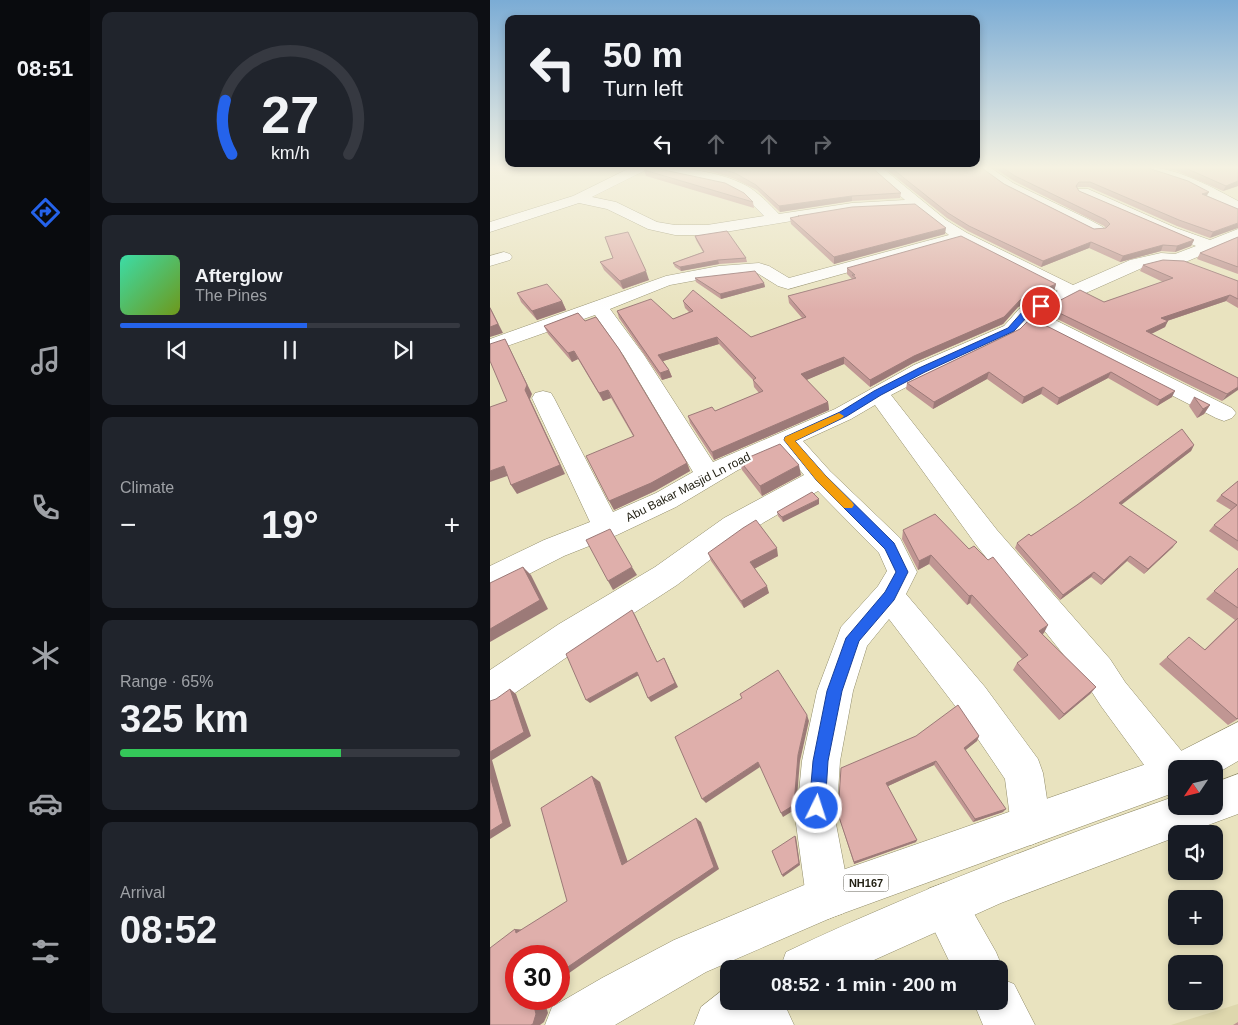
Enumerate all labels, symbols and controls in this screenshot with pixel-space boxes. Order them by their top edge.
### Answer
icon: left [520,35,585,100]
text: 50 m [603,35,683,74]
text: 08:51 [17,56,73,81]
text: Turn left [603,76,683,101]
text: 27 [261,86,319,144]
icon: left [649,130,677,158]
icon: ahead [702,130,730,158]
icon: ahead [755,130,783,158]
icon: right [808,130,836,158]
text: km/h [271,143,309,163]
icon: directions [28,195,63,230]
text: Afterglow [195,265,283,286]
pin [1020,285,1062,327]
text: The Pines [195,287,267,304]
icon: arrive [1027,292,1055,320]
icon: previous [163,336,191,364]
icon: pause [276,336,304,364]
icon: next [389,336,417,364]
icon: music [28,343,63,378]
street label: Abu Bakar Masjid Ln road [623,449,753,525]
text: Climate [120,479,174,496]
icon: phone [28,490,63,525]
text: 19° [261,504,319,546]
text: − [120,509,136,540]
text: + [444,509,460,540]
icon: climate [28,638,63,673]
text: Range · 65% [120,673,213,690]
text: 325 km [120,698,249,740]
north arrow [1168,760,1222,815]
map controls [1168,760,1223,1010]
position arrow [790,781,842,833]
icon: car [28,786,63,821]
button: sound [1168,825,1223,880]
road number: NH167 [844,874,888,891]
text: Arrival [120,884,165,901]
button: + [1168,890,1223,945]
text: 08:52 [120,909,217,951]
icon: filters [28,934,63,969]
speed limit sign: 30 [505,945,570,1010]
button: − [1168,955,1223,1010]
text: 08:52 · 1 min · 200 m [771,974,957,995]

